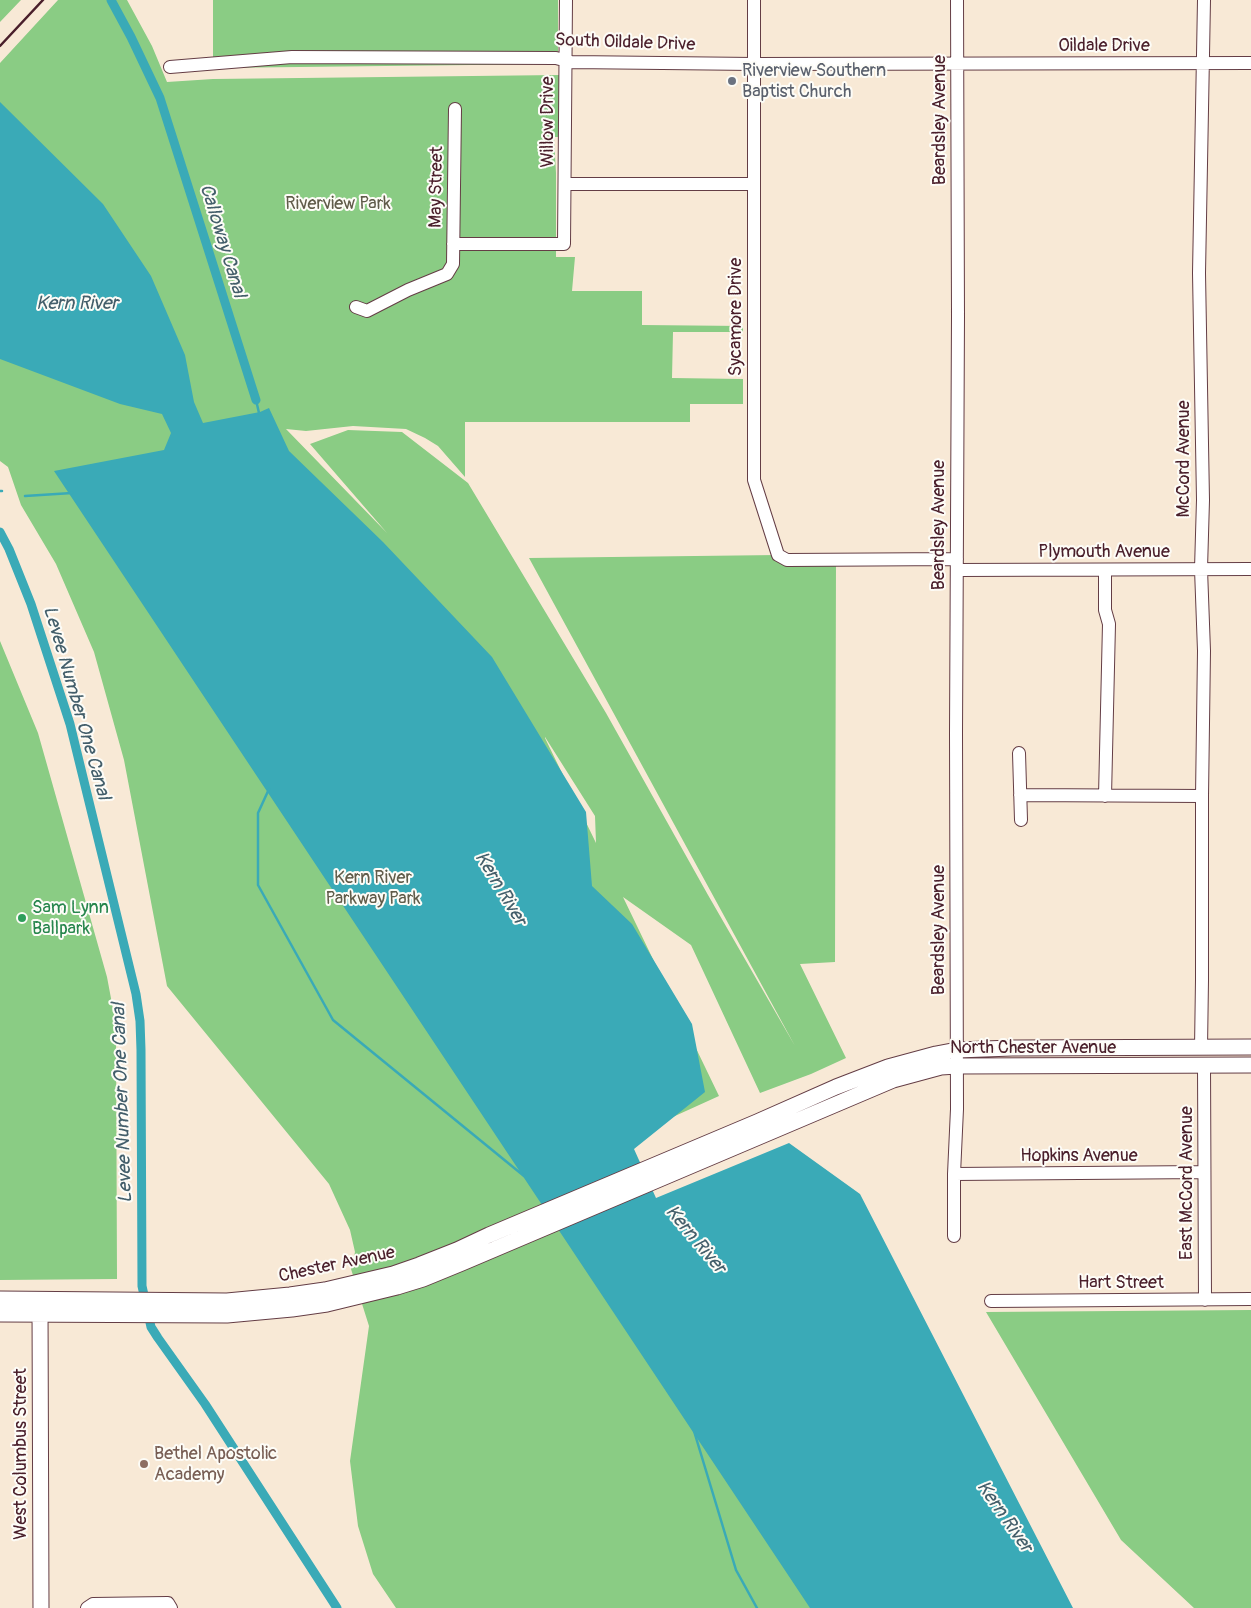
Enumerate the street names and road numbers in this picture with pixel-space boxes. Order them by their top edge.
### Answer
street label: South Oildale Drive [554,30,696,56]
street label: Oildale Drive [1058,35,1150,57]
street label: Beardsley Avenue [929,55,951,185]
street label: Willow Drive [537,76,559,168]
street label: May Street [425,146,449,228]
street label: Sycamore Drive [725,258,747,376]
street label: McCord Avenue [1173,401,1195,517]
street label: Beardsley Avenue [928,460,950,590]
street label: Plymouth Avenue [1038,541,1170,563]
street label: Beardsley Avenue [928,865,950,995]
street label: North Chester Avenue [950,1037,1116,1059]
street label: East McCord Avenue [1176,1106,1198,1260]
street label: Hopkins Avenue [1020,1145,1138,1167]
street label: Chester Avenue [277,1242,397,1288]
street label: Hart Street [1078,1272,1164,1294]
street label: West Columbus Street [10,1368,32,1540]

